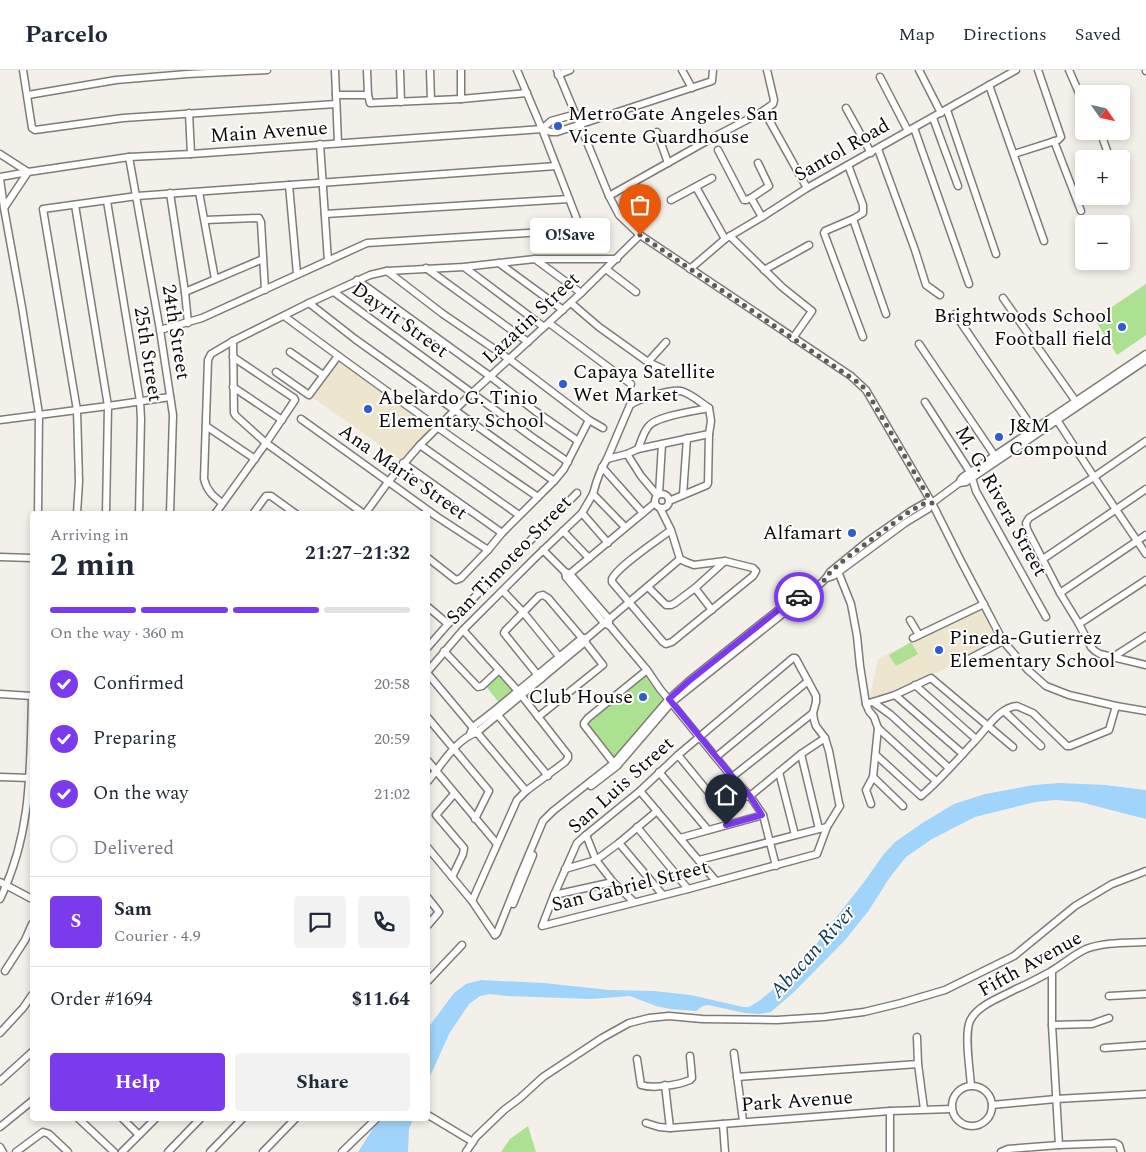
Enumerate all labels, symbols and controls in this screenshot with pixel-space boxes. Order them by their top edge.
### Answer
text: Parcelo [25,17,108,53]
text: Map [899,21,935,48]
text: Directions [963,21,1047,48]
text: Saved [1075,21,1121,48]
north arrow [1075,85,1130,140]
map controls [1075,85,1130,270]
place label: MetroGate Angeles San Vicente Guardhouse [568,99,778,152]
street label: Santol Road [788,110,896,190]
street label: Main Avenue [209,113,329,151]
marker: MetroGate Angeles San Vicente Guardhouse [552,120,564,132]
button: + [1075,150,1130,205]
pin [619,184,661,235]
icon: bag [626,191,654,219]
button: − [1075,215,1130,270]
callout: O!Save [530,218,610,252]
text: O!Save [545,223,595,247]
street label: Lazatin Street [475,265,587,371]
street label: Dayrit Street [345,274,455,366]
street label: 24th Street [154,282,198,382]
place label: Brightwoods School Football field [934,301,1112,354]
street label: 25th Street [126,304,170,404]
marker: Brightwoods School Football field [1116,321,1128,333]
place label: Capaya Satellite Wet Market [573,357,715,410]
marker: Capaya Satellite Wet Market [557,378,569,390]
place label: Abelardo G. Tinio Elementary School [378,383,544,436]
marker: Abelardo G. Tinio Elementary School [362,403,374,415]
place label: J&M Compound [1009,411,1108,464]
street label: Ana Marie Street [332,416,474,528]
street label: M. G. Rivera Street [947,420,1055,582]
marker: J&M Compound [993,431,1005,443]
street label: San Timoteo Street [439,488,579,632]
place label: Alfamart [763,518,842,548]
text: Arriving in [50,523,129,547]
marker: Alfamart [846,527,858,539]
text: 21:27–21:32 [305,539,410,568]
text: 2 min [50,541,135,590]
courier [774,572,824,622]
icon: car [785,583,813,611]
text: On the way · 360 m [50,621,184,645]
place label: Pineda-Gutierrez Elementary School [949,623,1115,676]
marker: Pineda-Gutierrez Elementary School [933,644,945,656]
text: Confirmed [93,669,184,698]
icon: check [50,670,78,698]
text: 20:58 [374,672,410,696]
place label: Club House [529,682,633,712]
marker: Club House [637,691,649,703]
text: Preparing [93,724,177,753]
icon: check [50,725,78,753]
text: 20:59 [374,727,410,751]
street label: San Luis Street [561,729,681,841]
pin [705,774,747,825]
text: On the way [93,779,189,808]
icon: check [50,780,78,808]
icon: home [712,781,740,809]
text: 21:02 [374,782,410,806]
text: Delivered [93,834,174,863]
street label: San Gabriel Street [548,852,712,920]
text: Sam [114,895,152,924]
button: chat [294,896,346,948]
button: phone [358,896,410,948]
water label: Abacan River [762,898,864,1006]
text: S [71,907,81,936]
street label: Fifth Avenue [972,923,1088,1005]
text: Courier · 4.9 [114,924,201,948]
text: Order #1694 [50,985,153,1014]
text: $11.64 [352,985,410,1014]
button: Help [50,1053,225,1111]
button: Share [235,1053,410,1111]
street label: Park Avenue [740,1082,854,1120]

